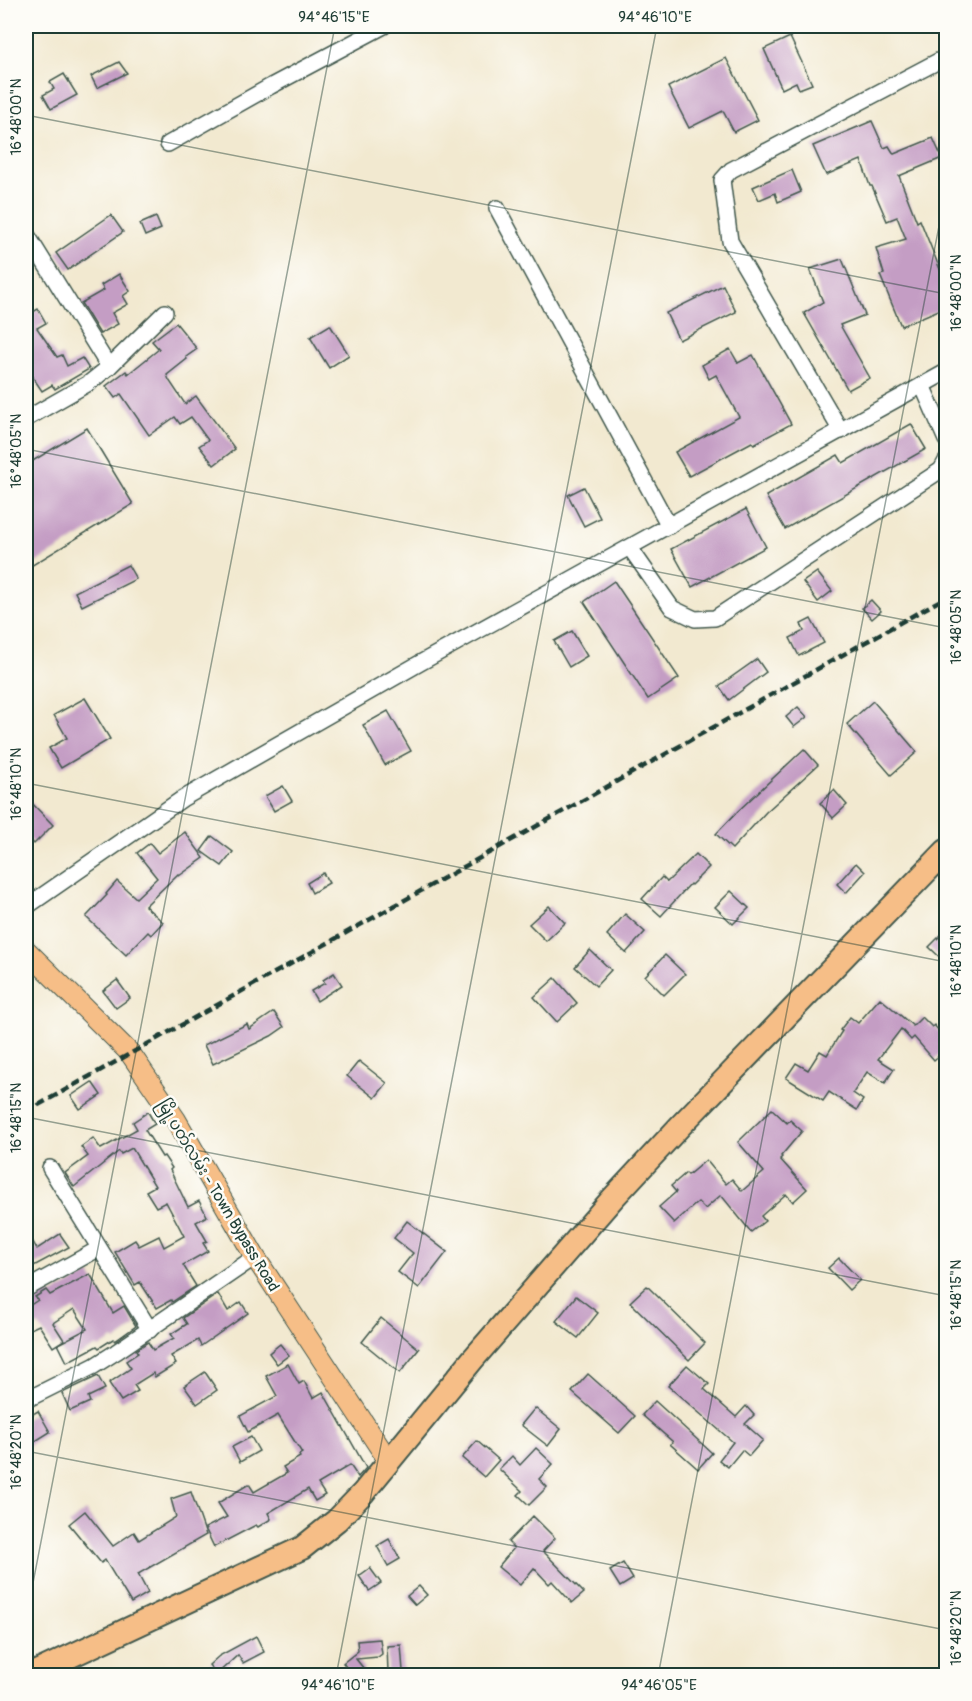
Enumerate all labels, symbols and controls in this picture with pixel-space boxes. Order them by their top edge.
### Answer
text: 94°46'15"E [298,8,370,27]
text: 94°46'10"E [618,8,692,27]
text: 16°48'00"N [7,78,26,156]
text: 16°48'00"N [947,254,966,332]
text: 16°48'05"N [7,413,26,489]
text: 16°48'05"N [947,589,966,665]
text: 16°48'10"N [7,748,26,820]
text: 16°48'10"N [947,925,966,997]
text: 16°48'15"N [7,1083,26,1153]
street label: မြို့ပတ်လမ်း - Town Bypass Road [150,1095,285,1297]
text: 16°48'15"N [947,1260,966,1330]
text: 16°48'20"N [7,1414,26,1490]
text: 16°48'20"N [947,1590,966,1666]
text: 94°46'10"E [301,1676,375,1695]
text: 94°46'05"E [621,1676,697,1695]

